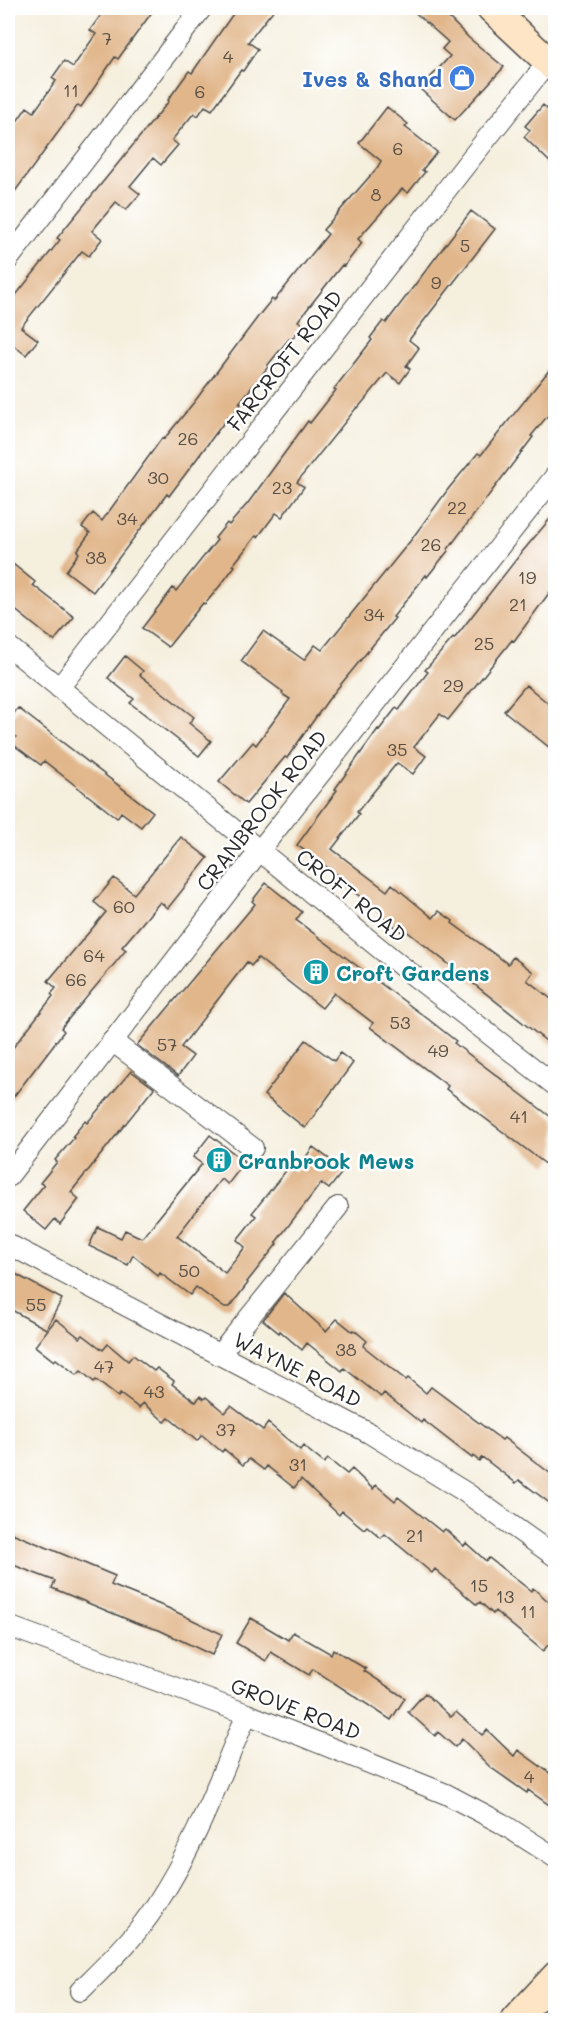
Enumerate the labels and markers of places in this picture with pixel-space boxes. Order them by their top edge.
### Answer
shop icon: Ives & Shand [447,63,477,93]
place label: Ives & Shand [302,65,442,92]
building icon: Croft Gardens [301,957,331,987]
place label: Croft Gardens [336,959,490,986]
building icon: Cranbrook Mews [204,1145,234,1175]
place label: Cranbrook Mews [238,1147,414,1174]

